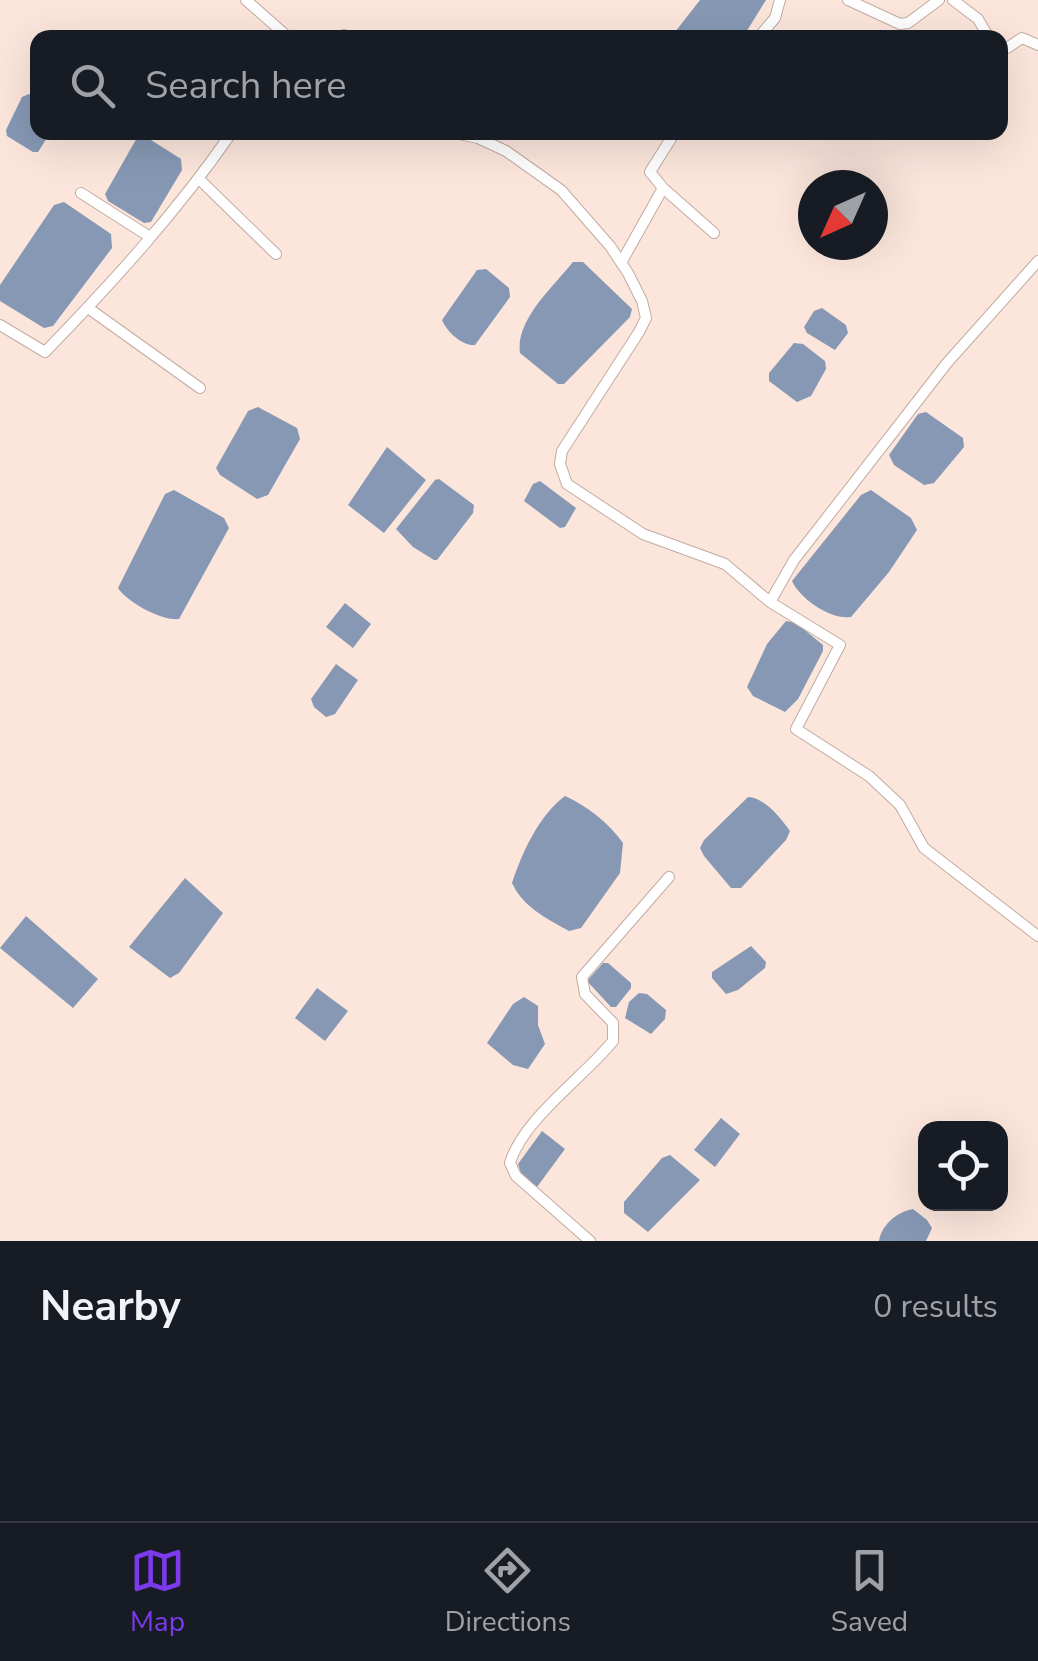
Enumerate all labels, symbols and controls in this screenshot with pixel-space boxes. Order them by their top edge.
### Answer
search box [30,30,1008,140]
icon: search [65,58,120,113]
text: Search here [145,60,346,111]
north arrow [798,170,888,260]
map controls [918,1121,1008,1211]
button: locate [918,1121,1008,1211]
text: Nearby [40,1278,181,1335]
text: 0 results [873,1285,998,1328]
tab: Map [130,1543,185,1641]
tab: Directions [445,1543,571,1641]
tab: Saved [831,1543,908,1641]

